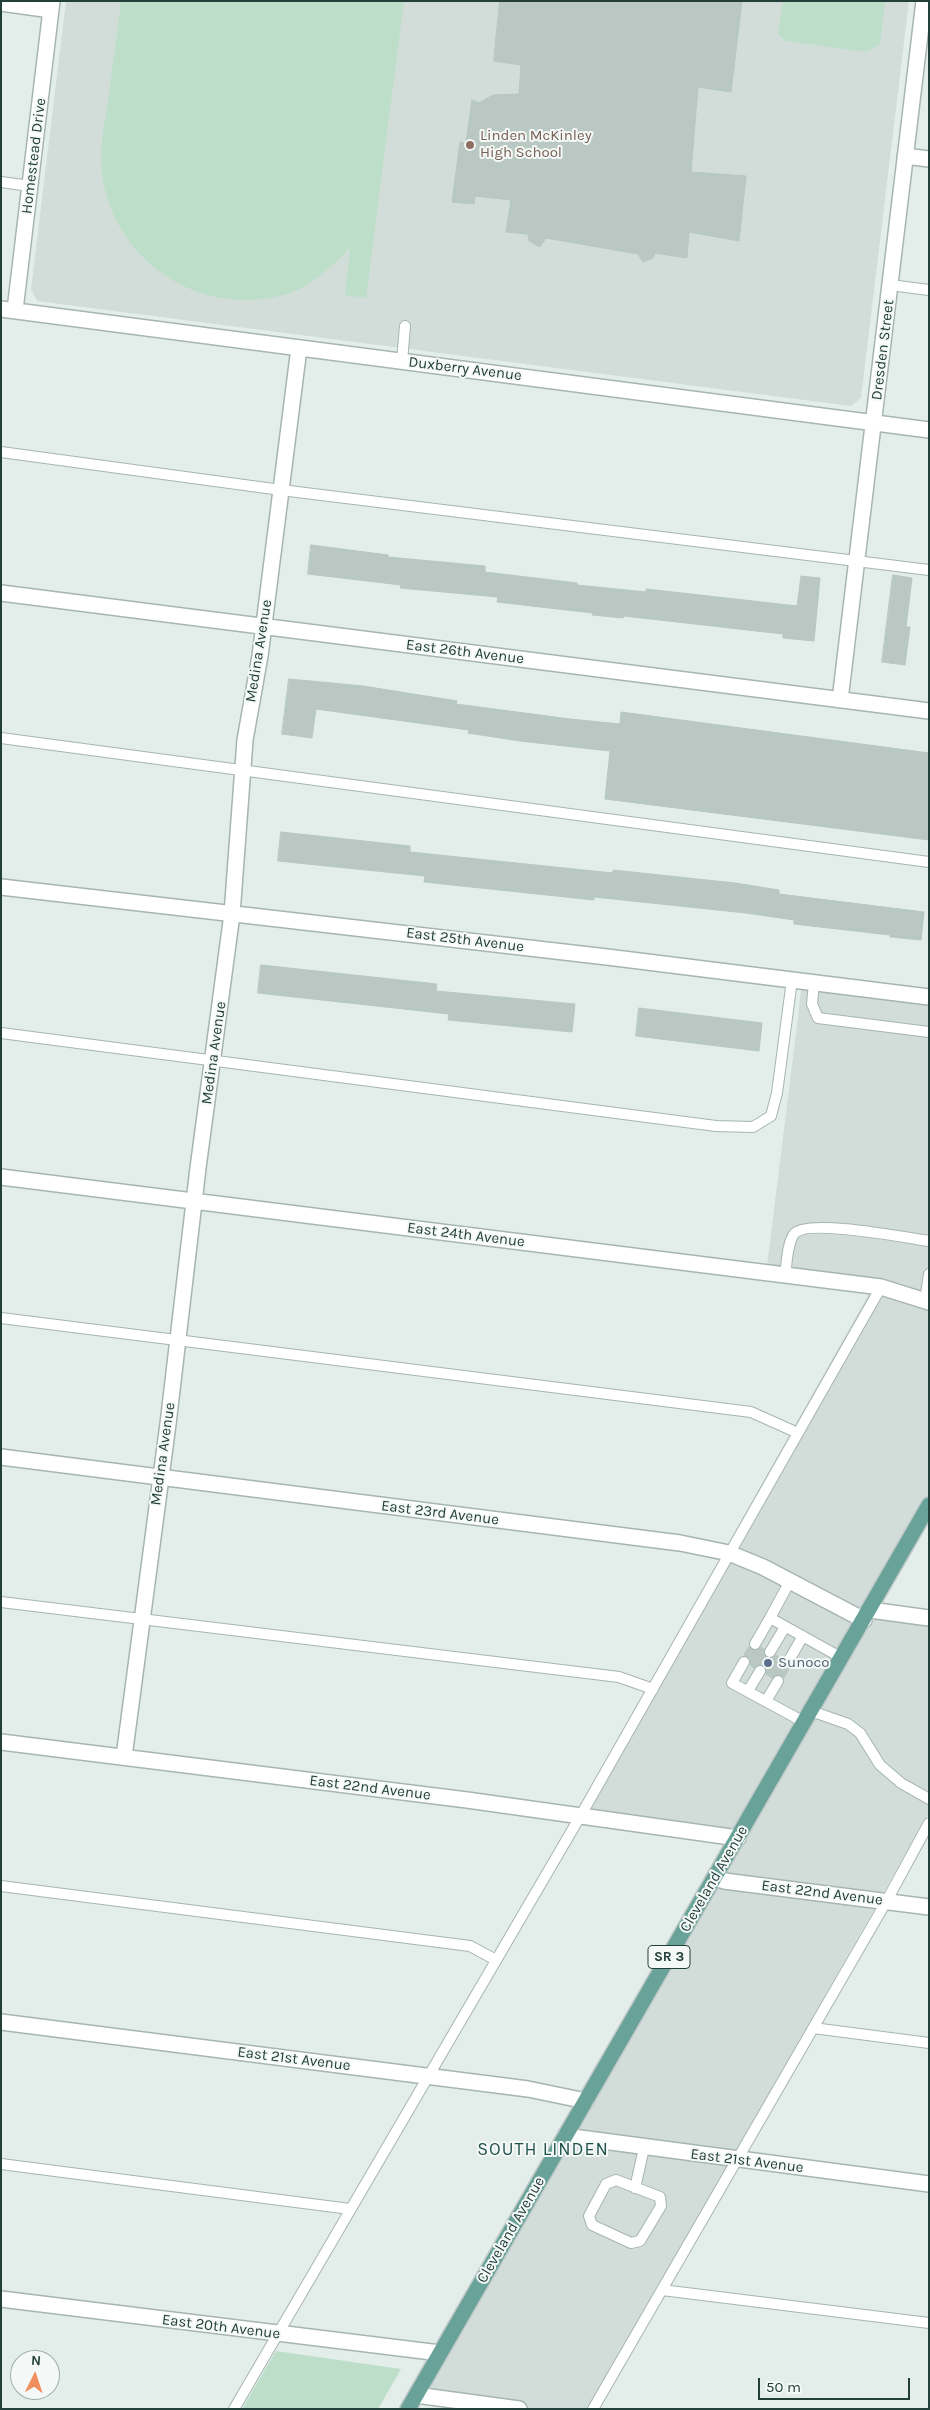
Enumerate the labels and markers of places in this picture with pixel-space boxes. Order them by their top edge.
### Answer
place label: Linden McKinley High School [480,127,592,162]
marker: Linden McKinley High School [464,139,476,151]
place label: Sunoco [778,1654,829,1672]
marker: Sunoco [762,1657,774,1669]

